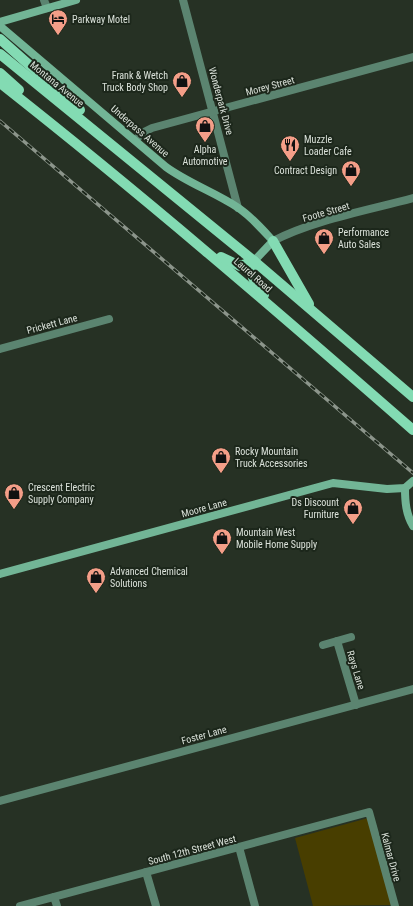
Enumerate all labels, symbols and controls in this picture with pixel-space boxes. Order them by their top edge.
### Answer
hotel icon: Parkway Motel [47,8,69,36]
place label: Parkway Motel [72,14,130,25]
street label: Montana Avenue [28,59,86,109]
street label: Wonderpark Drive [207,66,235,136]
place label: Frank & Wetch Truck Body Shop [102,70,168,93]
shop icon: Frank & Wetch Truck Body Shop [171,70,193,98]
street label: Morey Street [244,74,296,98]
street label: Underpass Avenue [109,103,171,159]
shop icon: Alpha Automotive [194,115,216,143]
restaurant icon: Muzzle Loader Cafe [279,134,301,162]
place label: Muzzle Loader Cafe [304,134,352,157]
place label: Alpha Automotive [182,144,228,167]
shop icon: Contract Design [340,159,362,187]
place label: Contract Design [274,165,337,176]
street label: Foote Street [301,200,351,224]
shop icon: Performance Auto Sales [313,227,335,255]
place label: Performance Auto Sales [338,227,389,250]
street label: Laurel Road [232,256,274,294]
street label: Prickett Lane [26,312,79,336]
shop icon: Rocky Mountain Truck Accessories [210,446,232,474]
place label: Rocky Mountain Truck Accessories [235,446,308,469]
shop icon: Crescent Electric Supply Company [3,482,25,510]
place label: Crescent Electric Supply Company [28,482,95,505]
street label: Moore Lane [180,497,228,519]
place label: Ds Discount Furniture [292,497,339,520]
shop icon: Ds Discount Furniture [342,497,364,525]
shop icon: Mountain West Mobile Home Supply [211,527,233,555]
place label: Mountain West Mobile Home Supply [236,527,317,550]
shop icon: Advanced Chemical Solutions [85,566,107,594]
place label: Advanced Chemical Solutions [110,566,188,589]
street label: Rays Lane [345,649,367,691]
street label: Foster Lane [180,724,228,746]
street label: Kalmar Drive [379,831,403,883]
street label: South 12th Street West [147,833,237,867]

